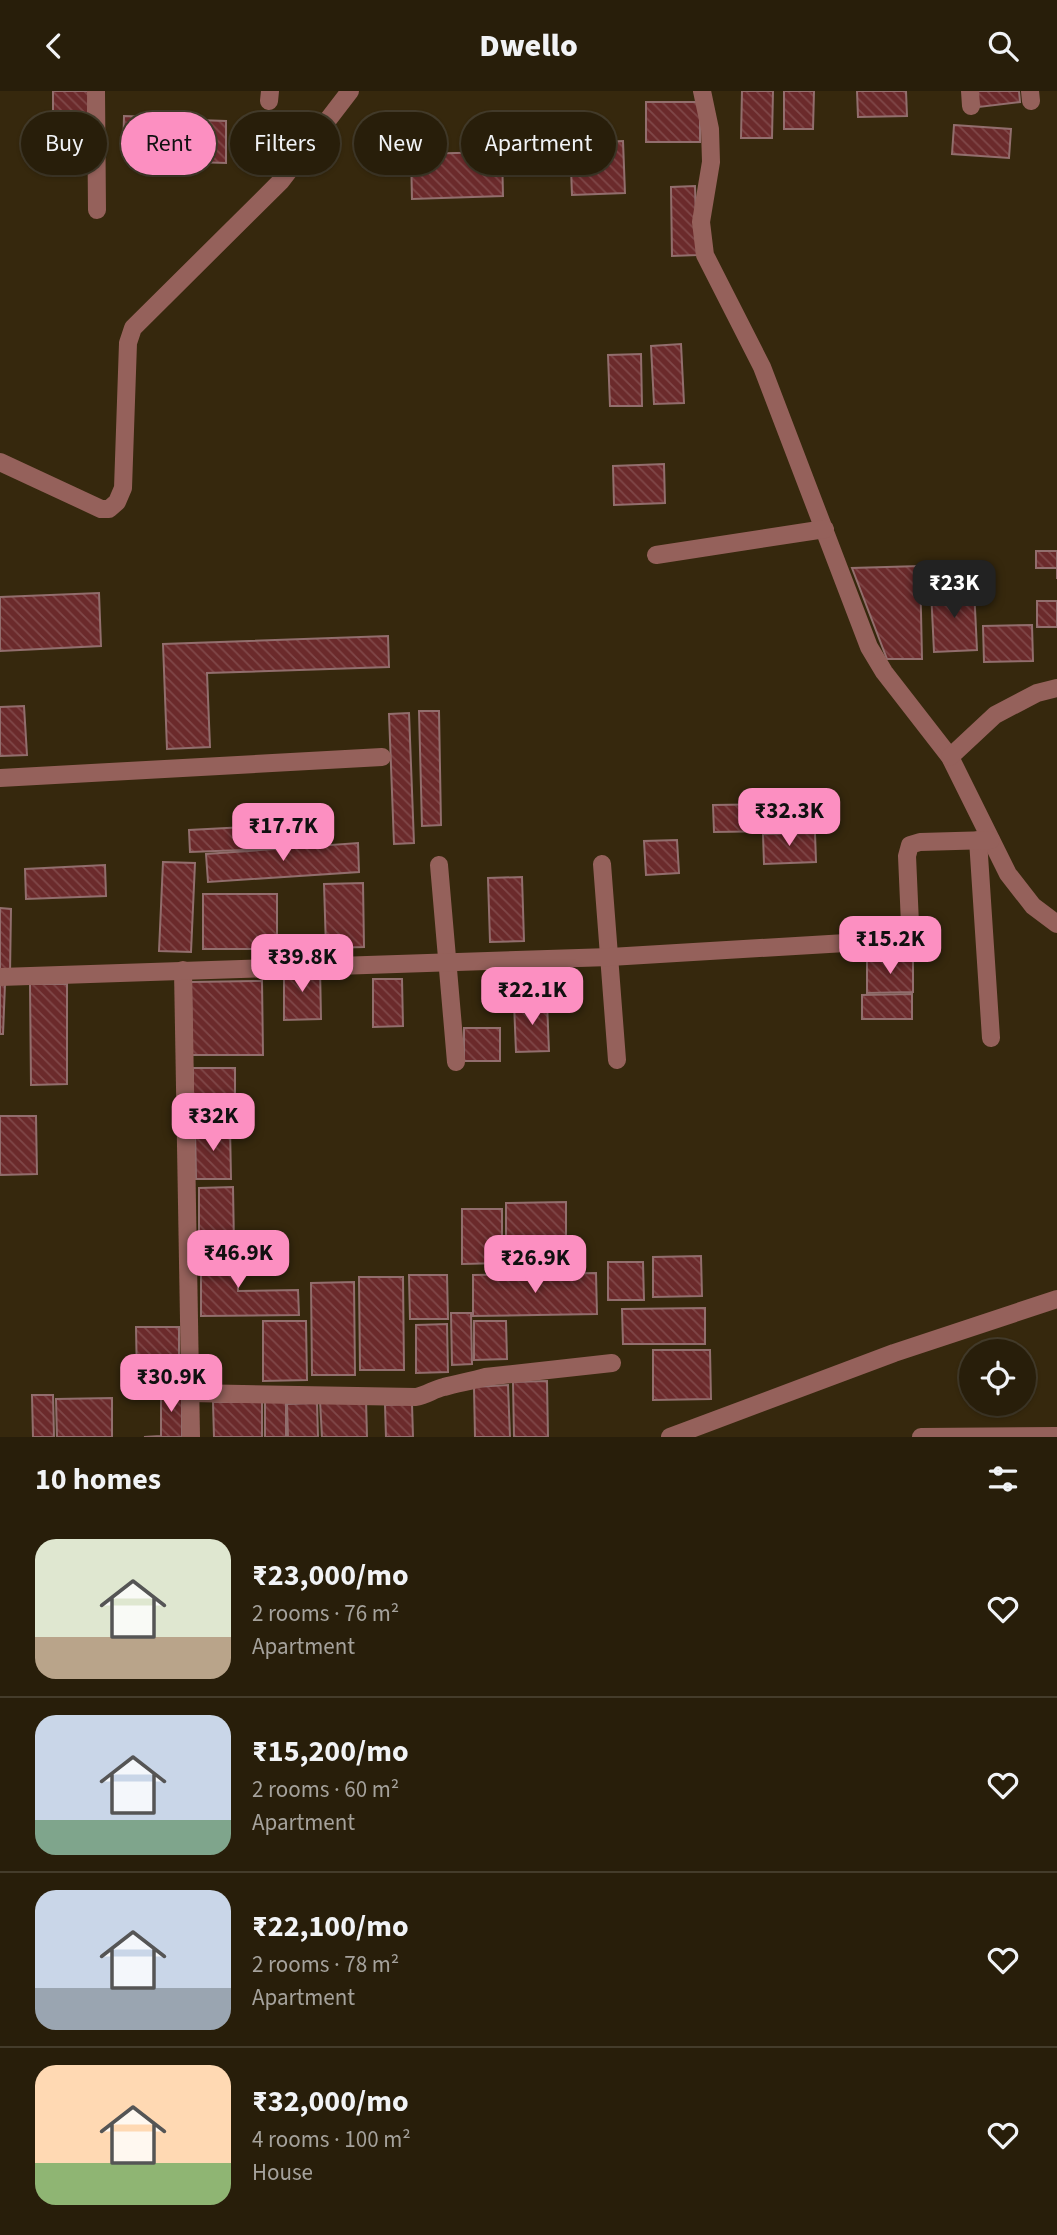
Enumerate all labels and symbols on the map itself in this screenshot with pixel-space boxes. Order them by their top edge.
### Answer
pin: ₹23K [913,561,995,620]
pin: ₹32.3K [732,789,846,848]
pin: ₹17.7K [226,803,340,863]
pin: ₹15.2K [833,917,947,976]
pin: ₹39.8K [245,935,359,994]
pin: ₹22.1K [475,967,589,1027]
pin: ₹32K [172,1093,254,1153]
pin: ₹46.9K [181,1231,295,1290]
pin: ₹26.9K [478,1235,592,1295]
pin: ₹30.9K [114,1355,228,1414]

